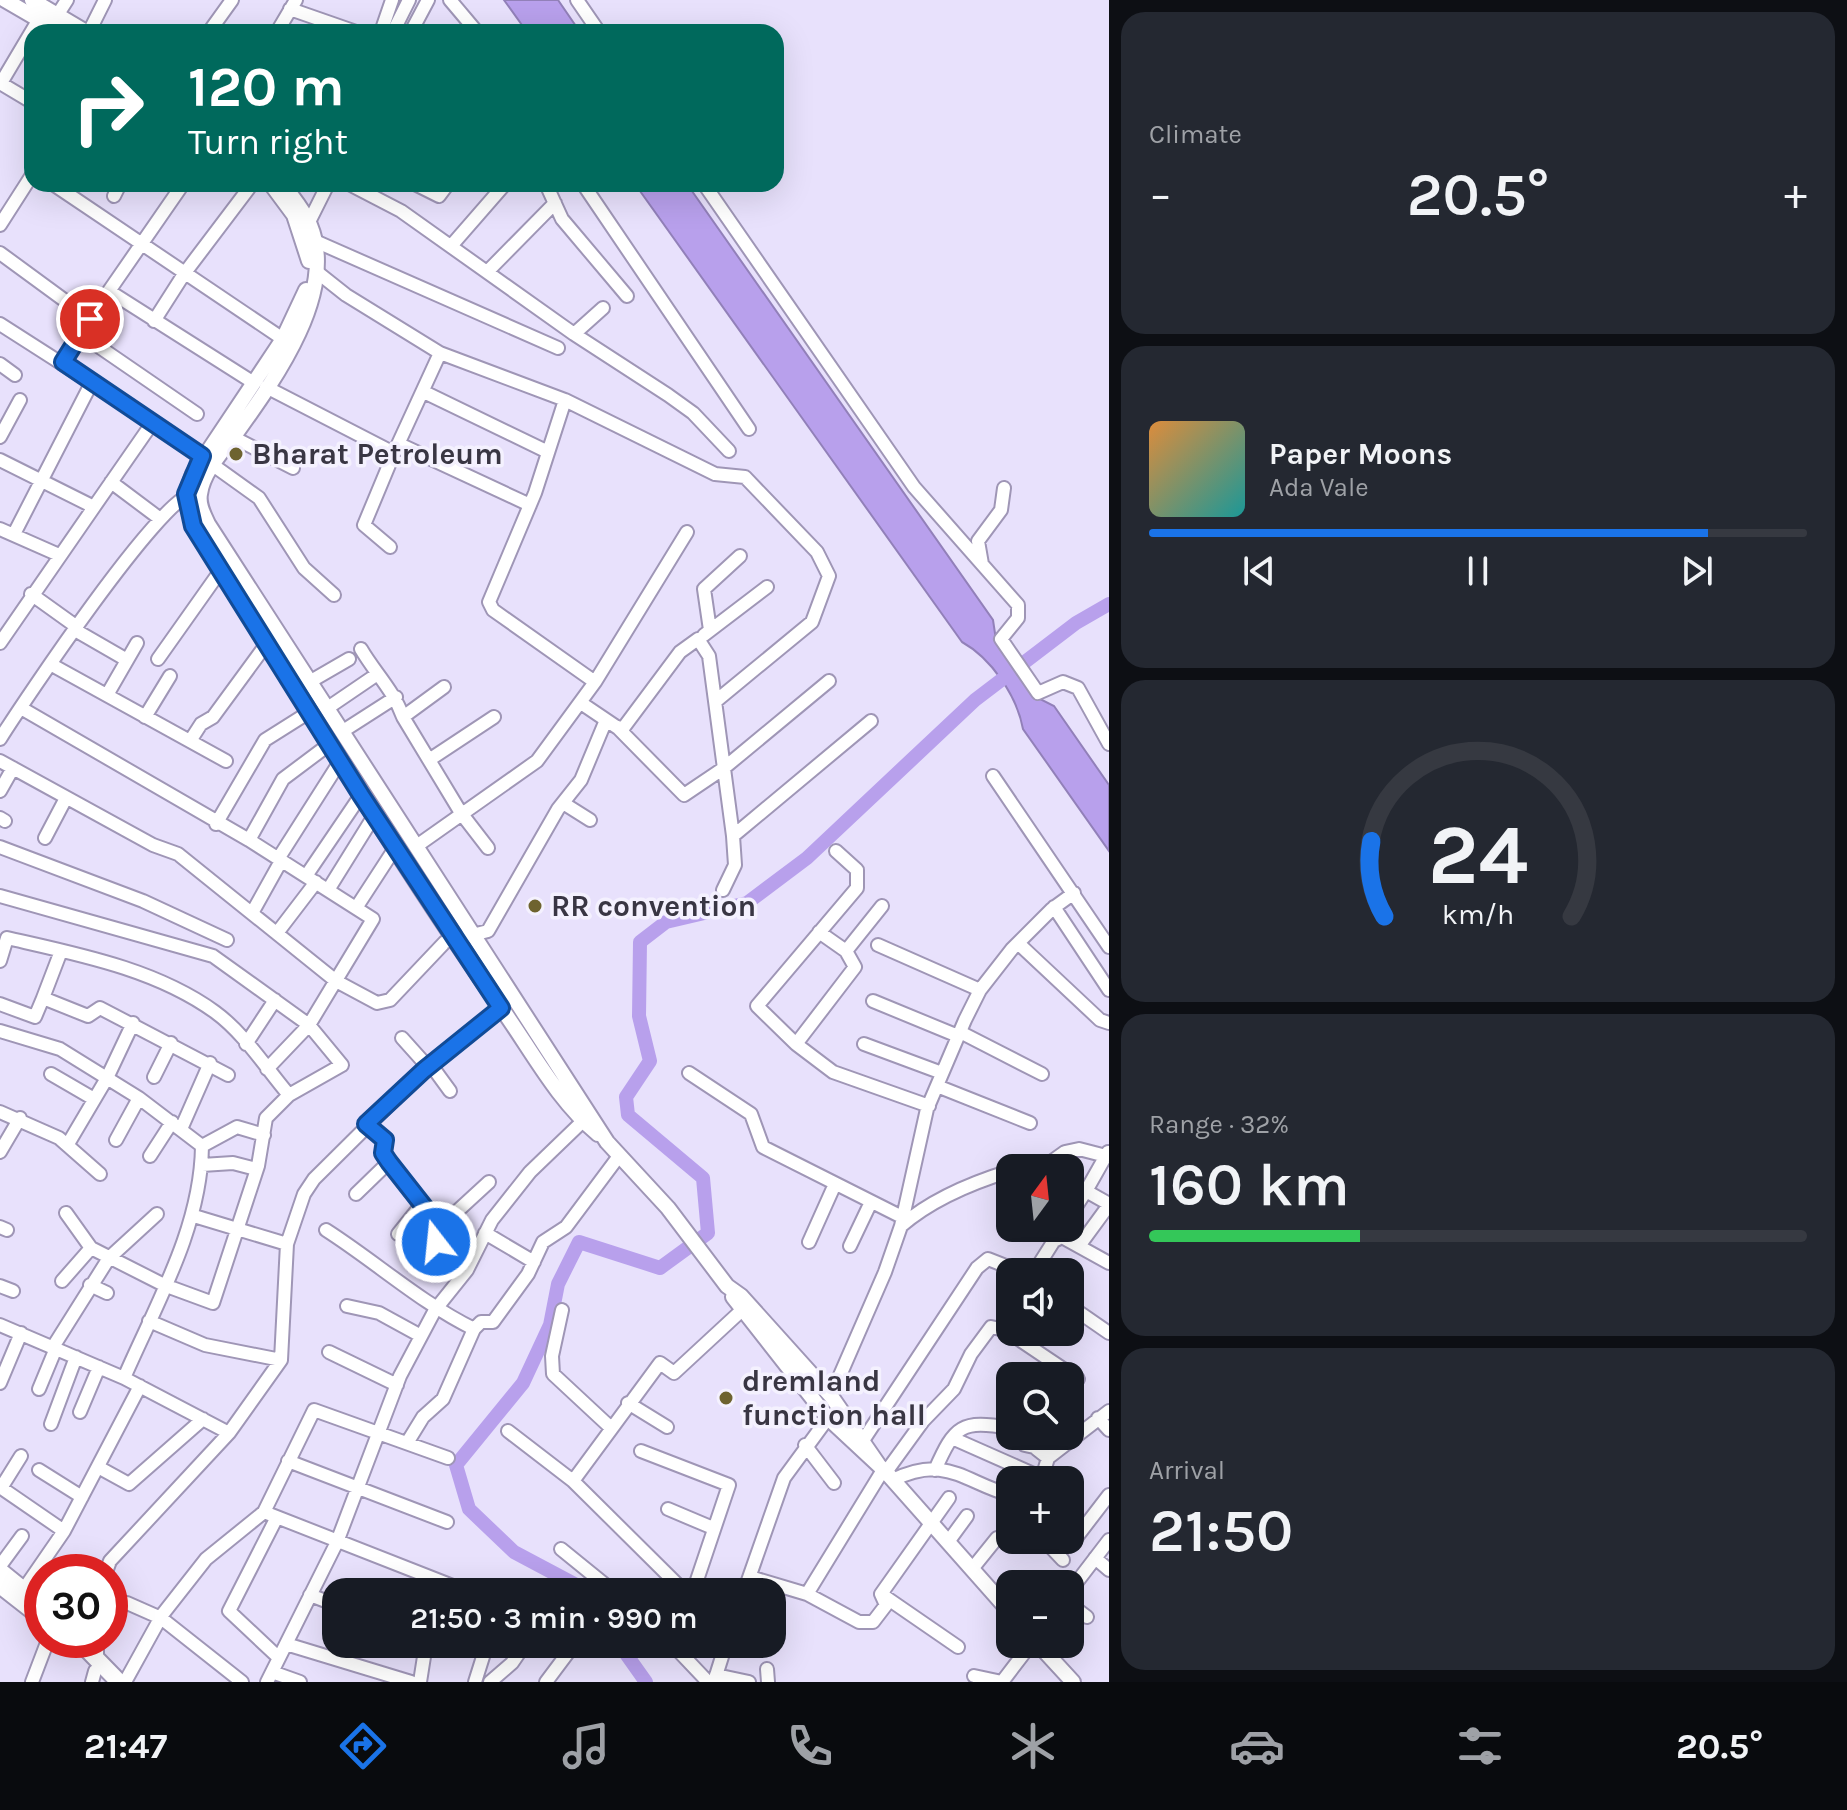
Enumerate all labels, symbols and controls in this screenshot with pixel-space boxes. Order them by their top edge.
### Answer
text: 120 m [188,54,345,119]
icon: right [56,56,160,160]
text: Climate [1149,119,1242,150]
text: Turn right [188,121,348,163]
text: 20.5° [1407,160,1549,230]
text: − [1149,169,1172,220]
text: + [1784,169,1807,220]
pin [56,285,124,353]
icon: arrive [68,297,112,341]
place label: Bharat Petroleum [252,436,503,472]
text: Paper Moons [1269,436,1452,472]
marker: Bharat Petroleum [227,445,245,463]
text: Ada Vale [1269,472,1369,503]
icon: previous [1237,549,1281,593]
icon: pause [1456,549,1500,593]
icon: next [1675,549,1719,593]
text: 24 [1428,807,1528,904]
place label: RR convention [551,888,756,924]
marker: RR convention [526,897,544,915]
text: km/h [1442,898,1514,931]
text: Range · 32% [1149,1109,1289,1140]
text: 160 km [1149,1150,1350,1220]
north arrow [996,1154,1084,1242]
map controls [996,1154,1084,1658]
position arrow [394,1200,478,1284]
button: sound [996,1258,1084,1346]
button: search [996,1362,1084,1450]
place label: dremland function hall [742,1363,926,1433]
marker: dremland function hall [717,1389,735,1407]
text: Arrival [1149,1455,1225,1486]
button: + [996,1466,1084,1554]
text: 21:50 [1149,1496,1293,1566]
speed limit sign: 30 [24,1554,128,1658]
button: − [996,1570,1084,1658]
text: 21:50 · 3 min · 990 m [410,1600,698,1636]
icon: directions [335,1718,391,1774]
icon: music [558,1718,614,1774]
icon: phone [782,1718,838,1774]
icon: climate [1005,1718,1061,1774]
icon: car [1229,1718,1285,1774]
icon: filters [1452,1718,1508,1774]
text: 21:47 [84,1725,167,1767]
text: 20.5° [1676,1725,1763,1767]

